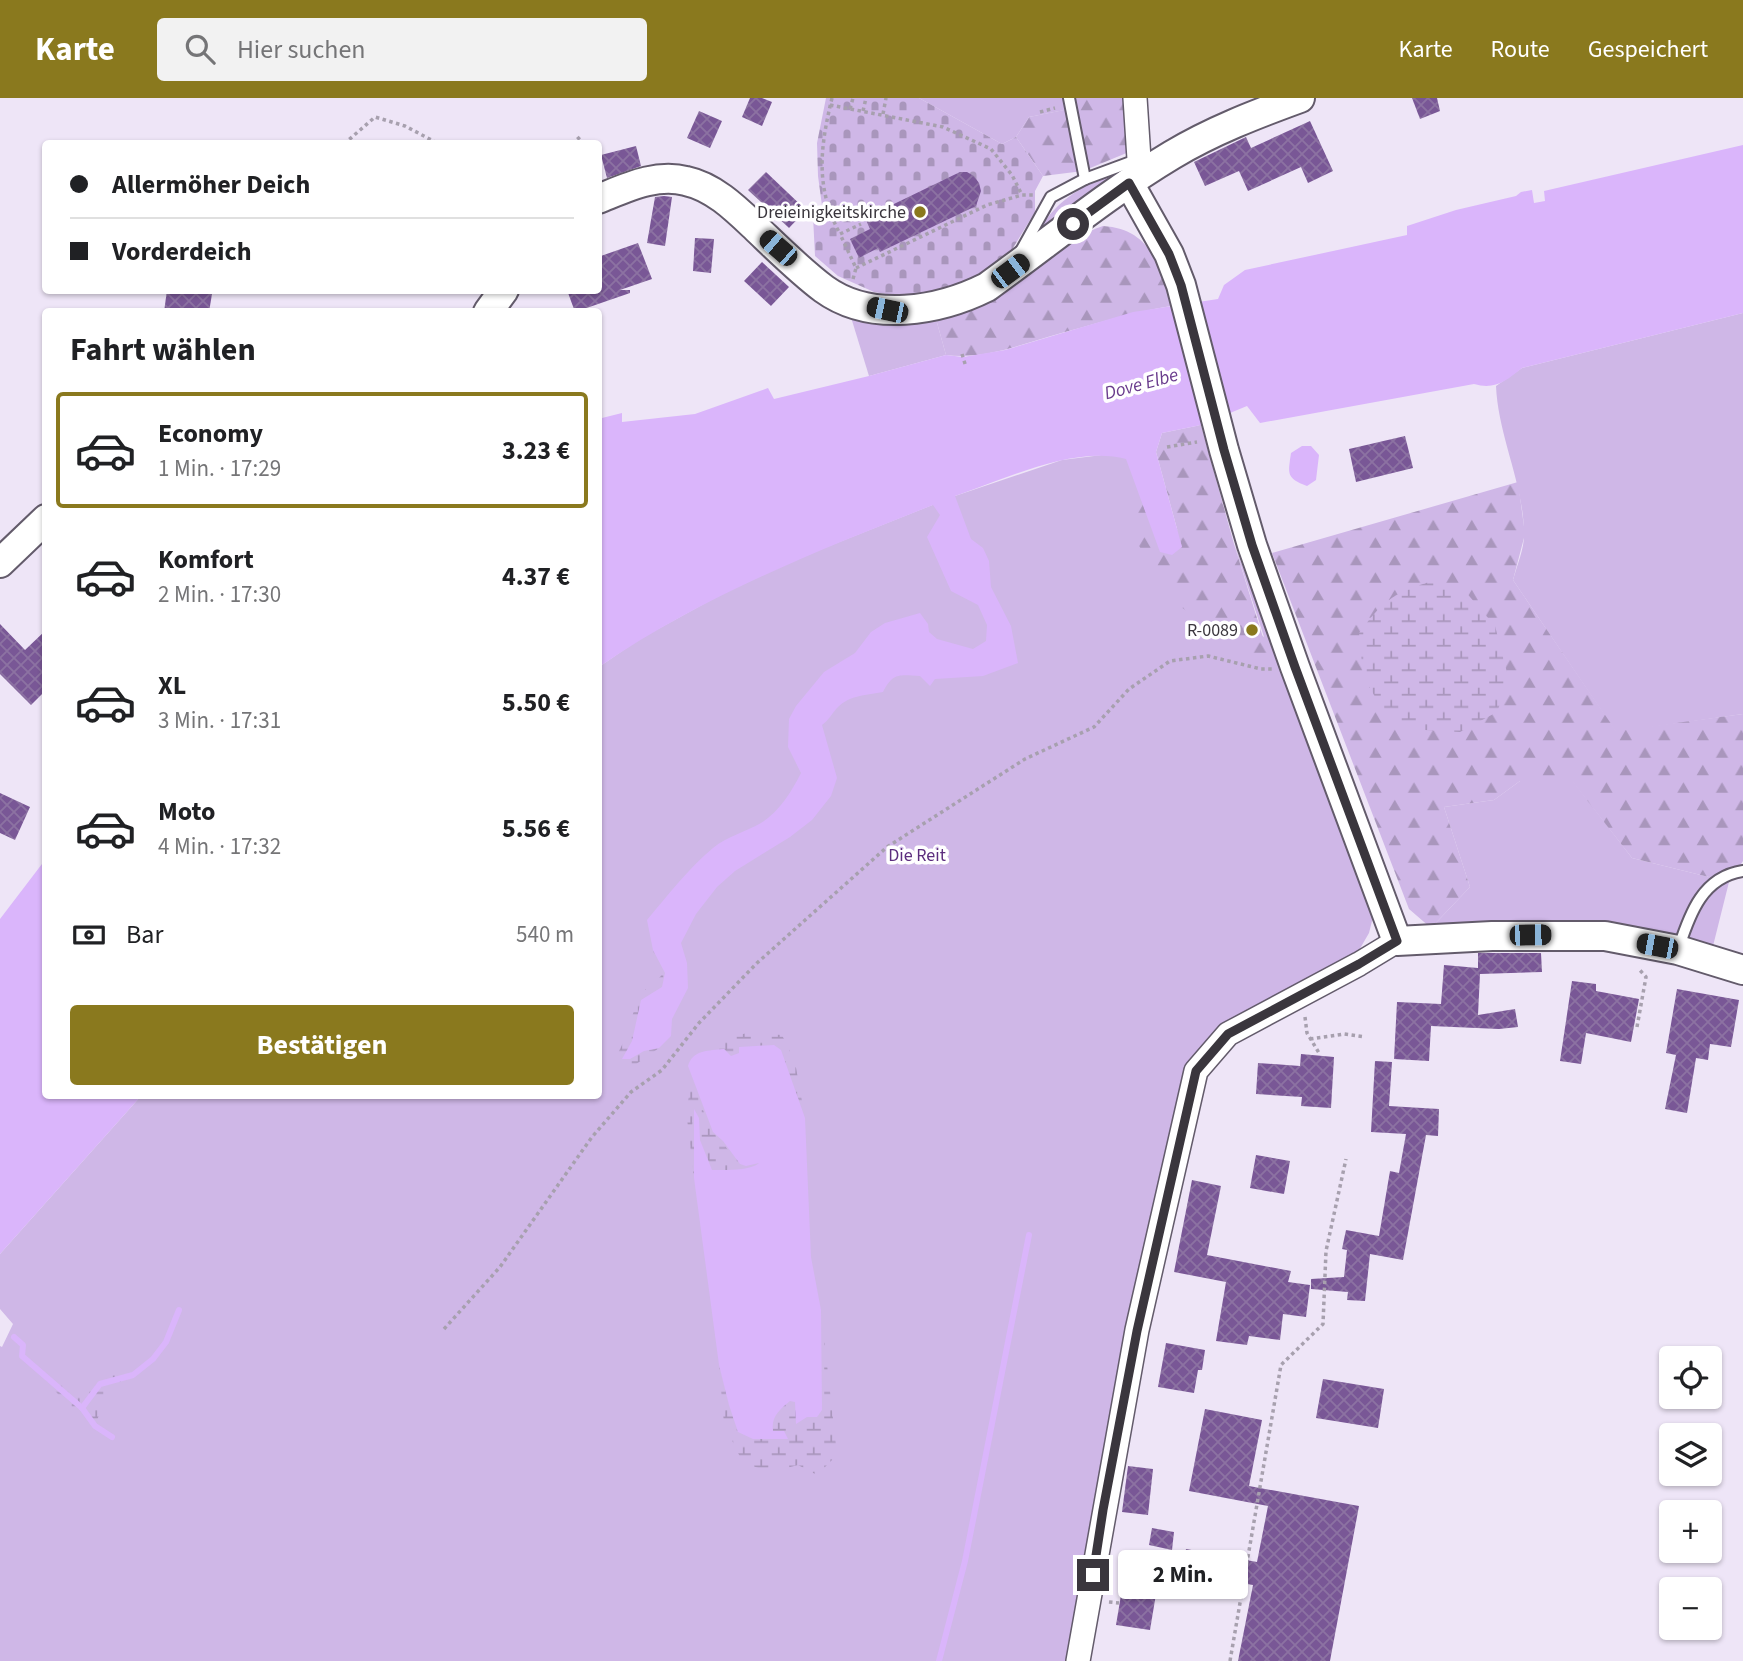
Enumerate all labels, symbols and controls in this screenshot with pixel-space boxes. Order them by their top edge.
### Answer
search box [157,18,647,81]
text: Karte [35,26,115,73]
icon: search [181,30,219,68]
text: Hier suchen [237,31,366,68]
text: Karte [1399,32,1453,67]
text: Route [1491,32,1550,67]
text: Gespeichert [1588,32,1708,67]
text: Allermöher Deich [112,166,310,203]
place label: Dreieinigkeitskirche [757,200,906,225]
marker: Dreieinigkeitskirche [912,204,928,220]
route start [1057,208,1089,240]
car [756,226,801,270]
text: Vorderdeich [112,233,252,270]
car [987,250,1034,292]
car [865,295,910,325]
text: Fahrt wählen [70,327,256,373]
water label: Dove Elbe [1101,362,1181,407]
text: Economy [158,415,263,452]
icon: car [74,419,137,482]
text: 3.23 € [502,432,570,469]
text: 1 Min. · 17:29 [158,452,281,485]
text: Komfort [158,541,254,578]
icon: car [74,545,137,608]
text: 4.37 € [502,558,570,595]
text: 2 Min. · 17:30 [158,578,281,611]
place label: R-0089 [1187,618,1238,643]
marker: R-0089 [1244,622,1260,638]
text: XL [158,667,186,704]
icon: car [74,671,137,734]
text: 5.50 € [502,684,570,721]
text: 3 Min. · 17:31 [158,704,281,737]
text: Moto [158,793,215,830]
icon: car [74,797,137,860]
text: 5.56 € [502,810,570,847]
text: 4 Min. · 17:32 [158,830,281,863]
park label: Die Reit [888,843,946,868]
icon: cash [70,916,108,954]
text: Bar [126,916,163,953]
text: 540 m [516,918,574,951]
car [1509,924,1552,946]
car [1635,932,1680,960]
button: Bestätigen [70,1005,574,1085]
map controls [1659,1346,1722,1640]
button: locate [1659,1346,1722,1409]
button: layers [1659,1423,1722,1486]
button: + [1659,1500,1722,1563]
callout: 2 Min. [1118,1550,1247,1600]
text: 2 Min. [1153,1558,1213,1591]
route end [1077,1559,1109,1591]
button: − [1659,1577,1722,1640]

